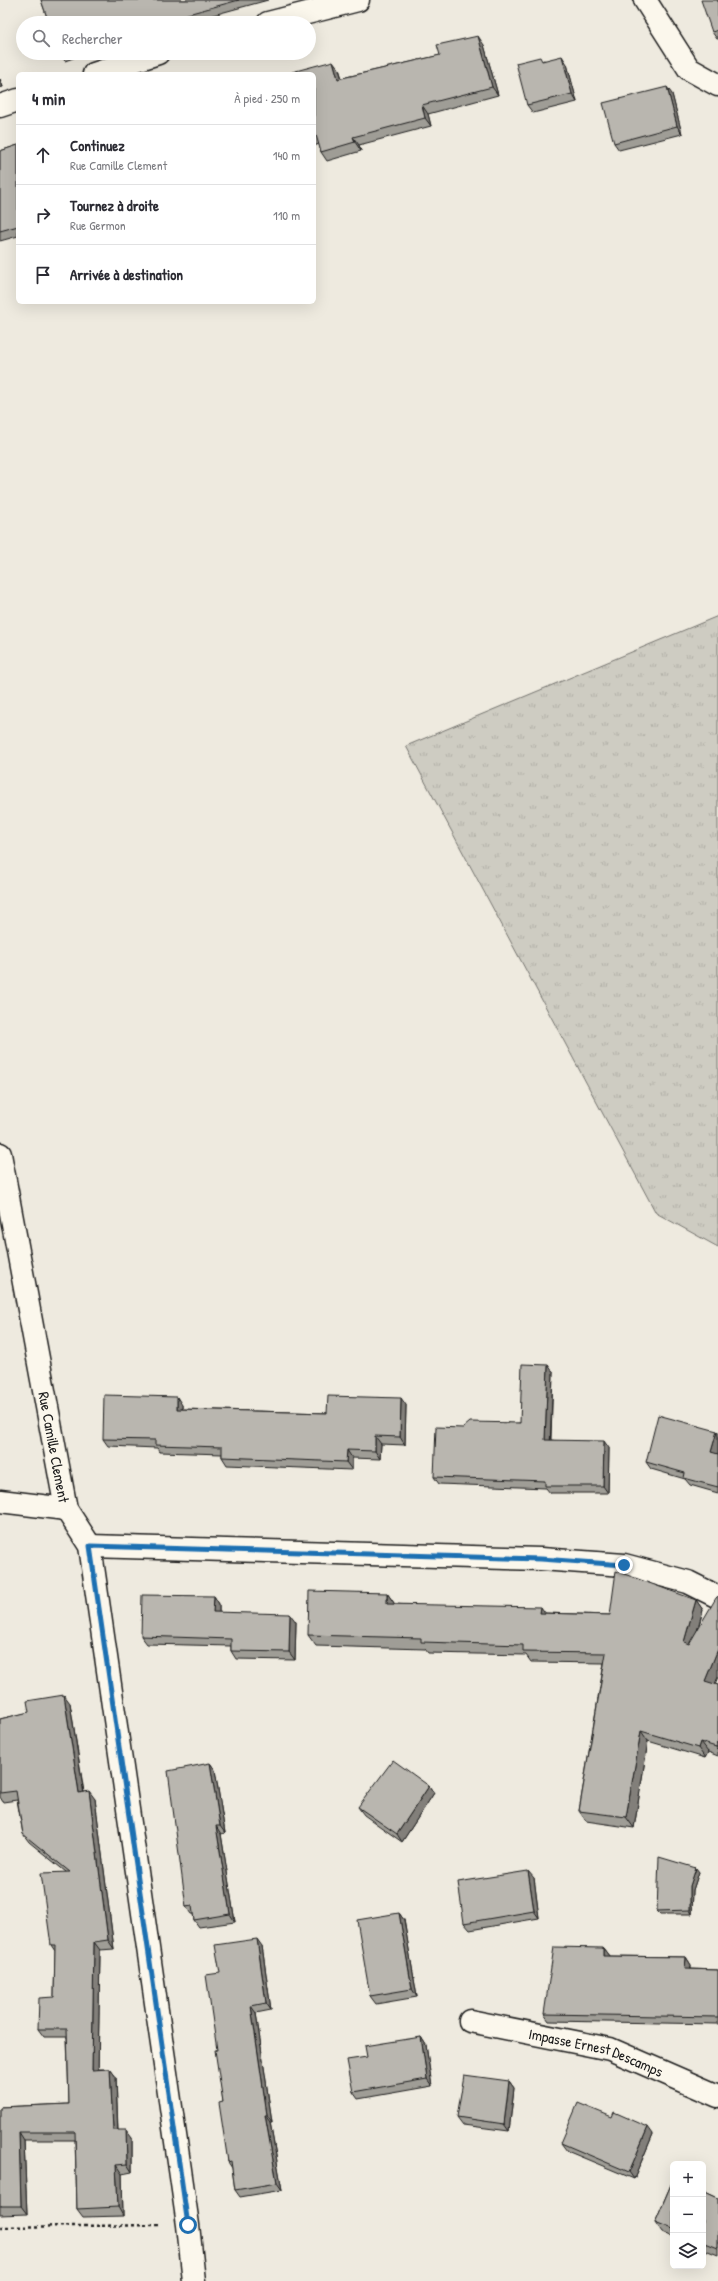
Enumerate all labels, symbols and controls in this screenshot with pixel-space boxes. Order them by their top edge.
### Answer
search box [16,16,316,60]
icon: search [30,27,52,49]
text: Rechercher [62,28,123,49]
text: 4 min [32,87,65,110]
text: À pied · 250 m [234,89,300,107]
text: Continuez [70,135,125,156]
icon: ahead [32,144,54,166]
text: 140 m [273,146,300,164]
text: Rue Camille Clement [70,156,167,174]
text: Tournez à droite [70,195,159,216]
icon: right [32,204,54,226]
text: 110 m [273,206,300,224]
text: Rue Germon [70,216,126,234]
icon: arrive [32,264,54,286]
text: Arrivée à destination [70,264,183,285]
street label: Rue Camille Clement [34,1390,75,1505]
route end [615,1556,633,1574]
street label: Impasse Ernest Descamps [527,2023,667,2081]
map controls [670,2161,706,2269]
button: + [670,2161,706,2197]
button: − [670,2197,706,2233]
route start [179,2216,197,2234]
button: layers [670,2233,706,2269]

